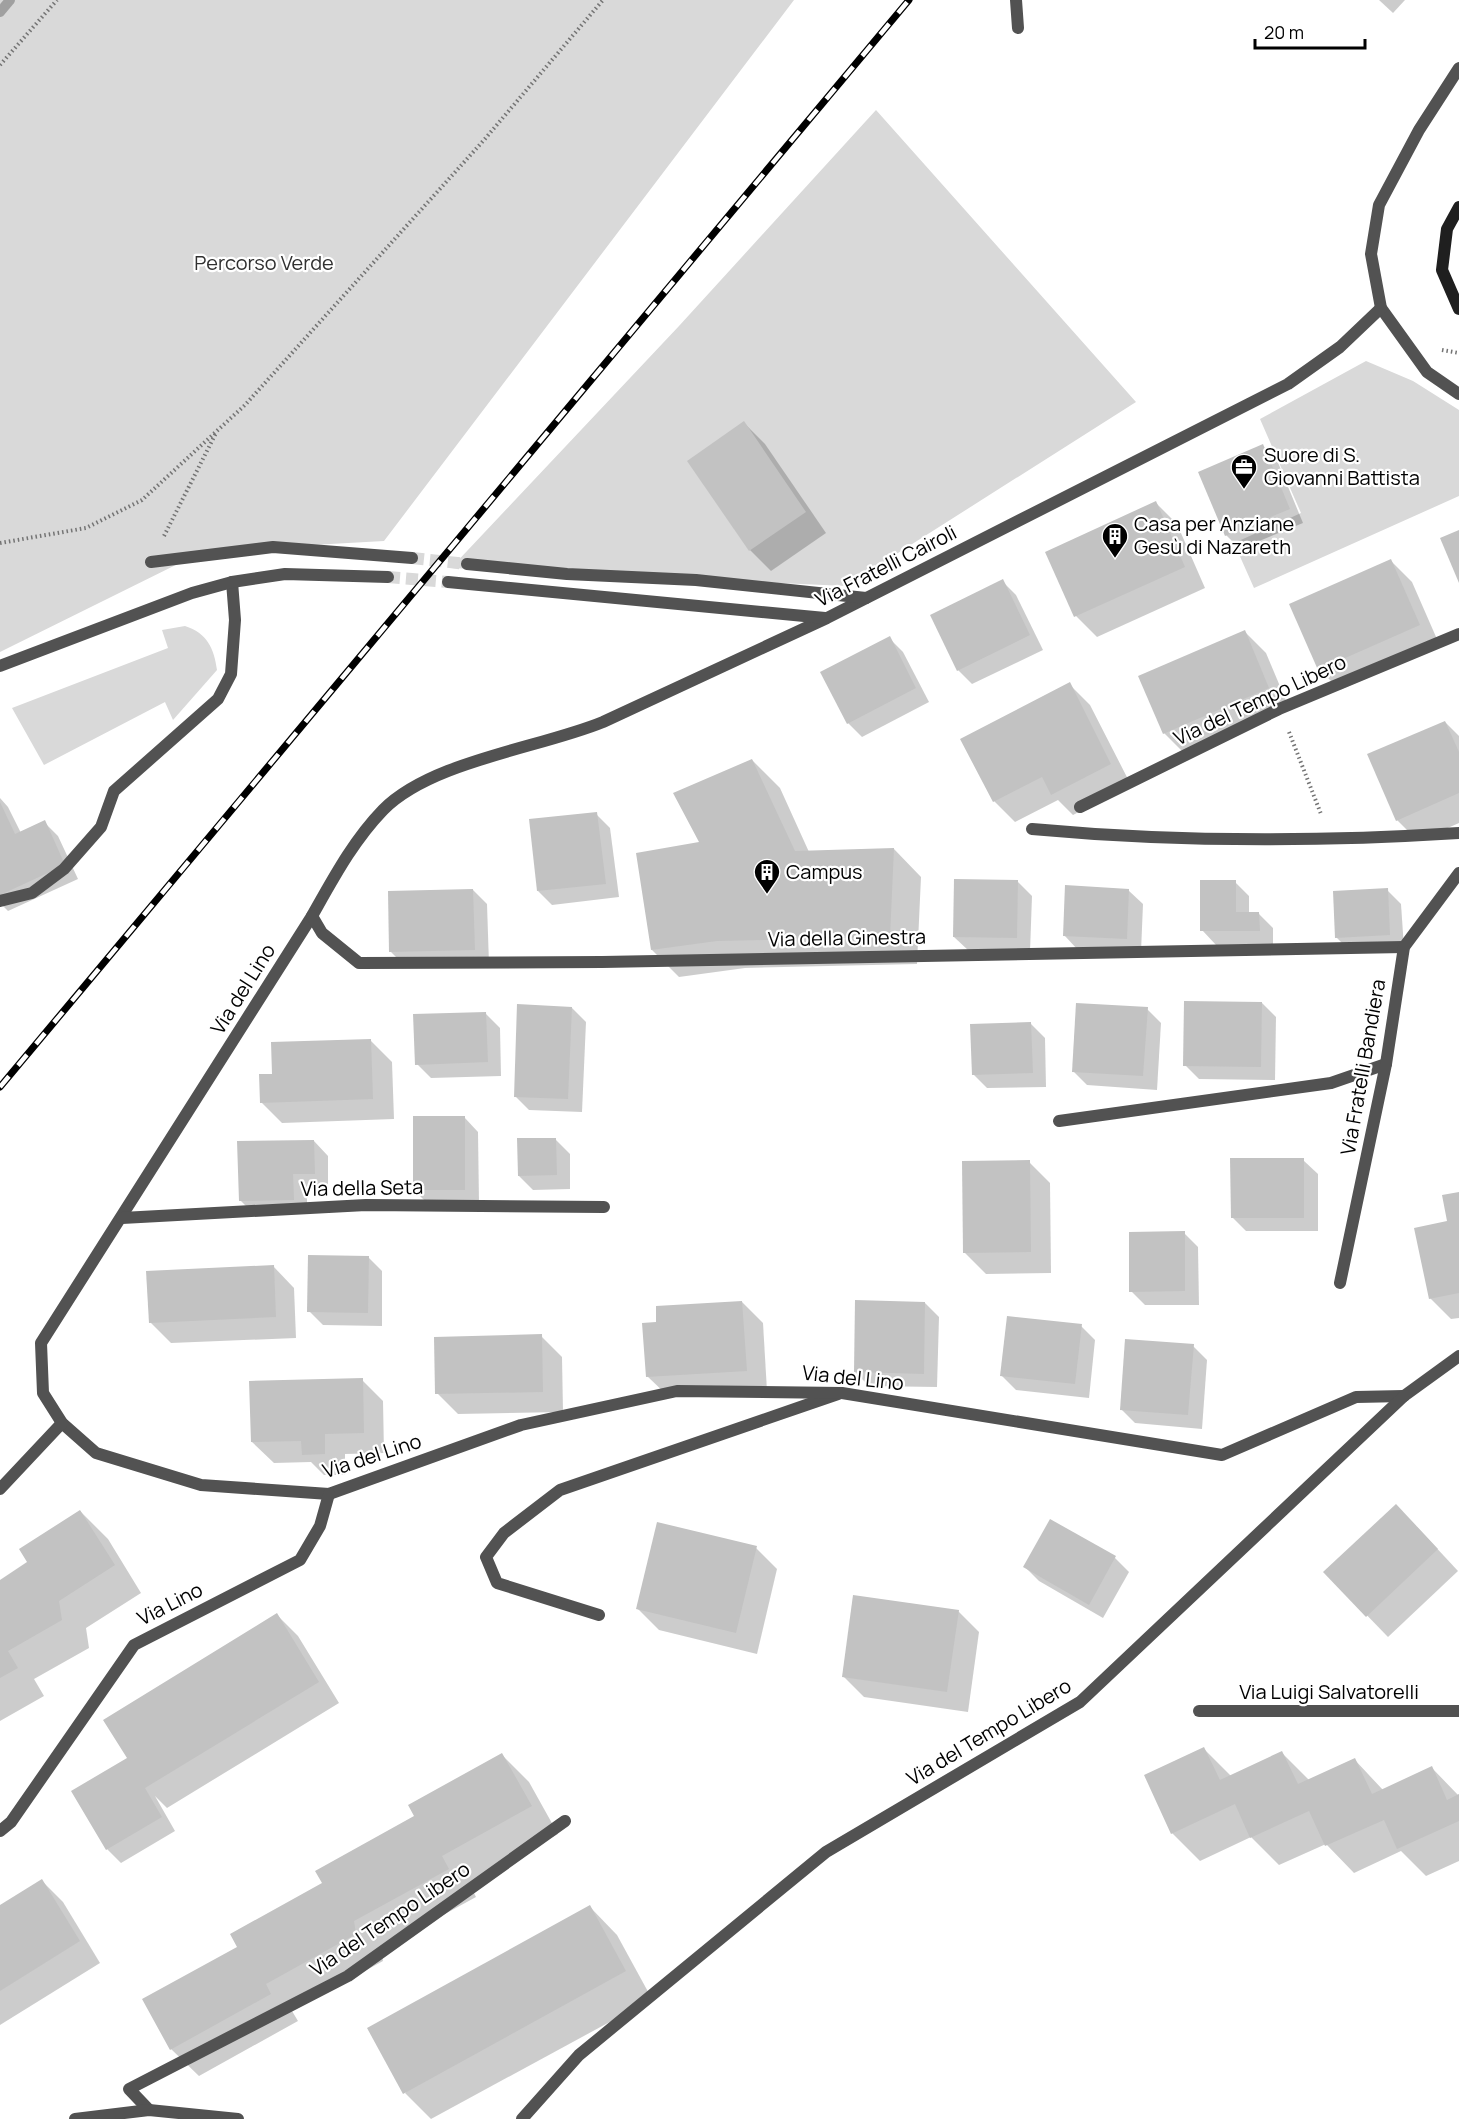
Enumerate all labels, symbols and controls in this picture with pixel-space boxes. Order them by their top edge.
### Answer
scale bar [1255,12,1364,50]
text: 20 m [1264,20,1304,44]
park label: Percorso Verde [194,249,334,276]
place label: Suore di S. Giovanni Battista [1264,441,1420,491]
office icon: Suore di S. Giovanni Battista [1229,452,1259,490]
place label: Casa per Anziane Gesù di Nazareth [1134,510,1294,560]
street label: Via Fratelli Cairoli [811,518,961,613]
building icon: Casa per Anziane Gesù di Nazareth [1100,521,1130,559]
street label: Via del Tempo Libero [1169,648,1351,751]
building icon: Campus [752,857,782,895]
place label: Campus [786,858,863,885]
street label: Via della Ginestra [768,923,926,952]
street label: Via del Lino [204,938,281,1039]
street label: Via Fratelli Bandiera [1334,977,1391,1157]
street label: Via della Seta [300,1173,424,1202]
street label: Via del Lino [801,1359,905,1396]
street label: Via del Lino [319,1427,425,1484]
street label: Via Lino [132,1576,207,1631]
street label: Via del Tempo Libero [902,1672,1076,1791]
street label: Via Luigi Salvatorelli [1239,1678,1419,1705]
street label: Via del Tempo Libero [305,1855,475,1982]

